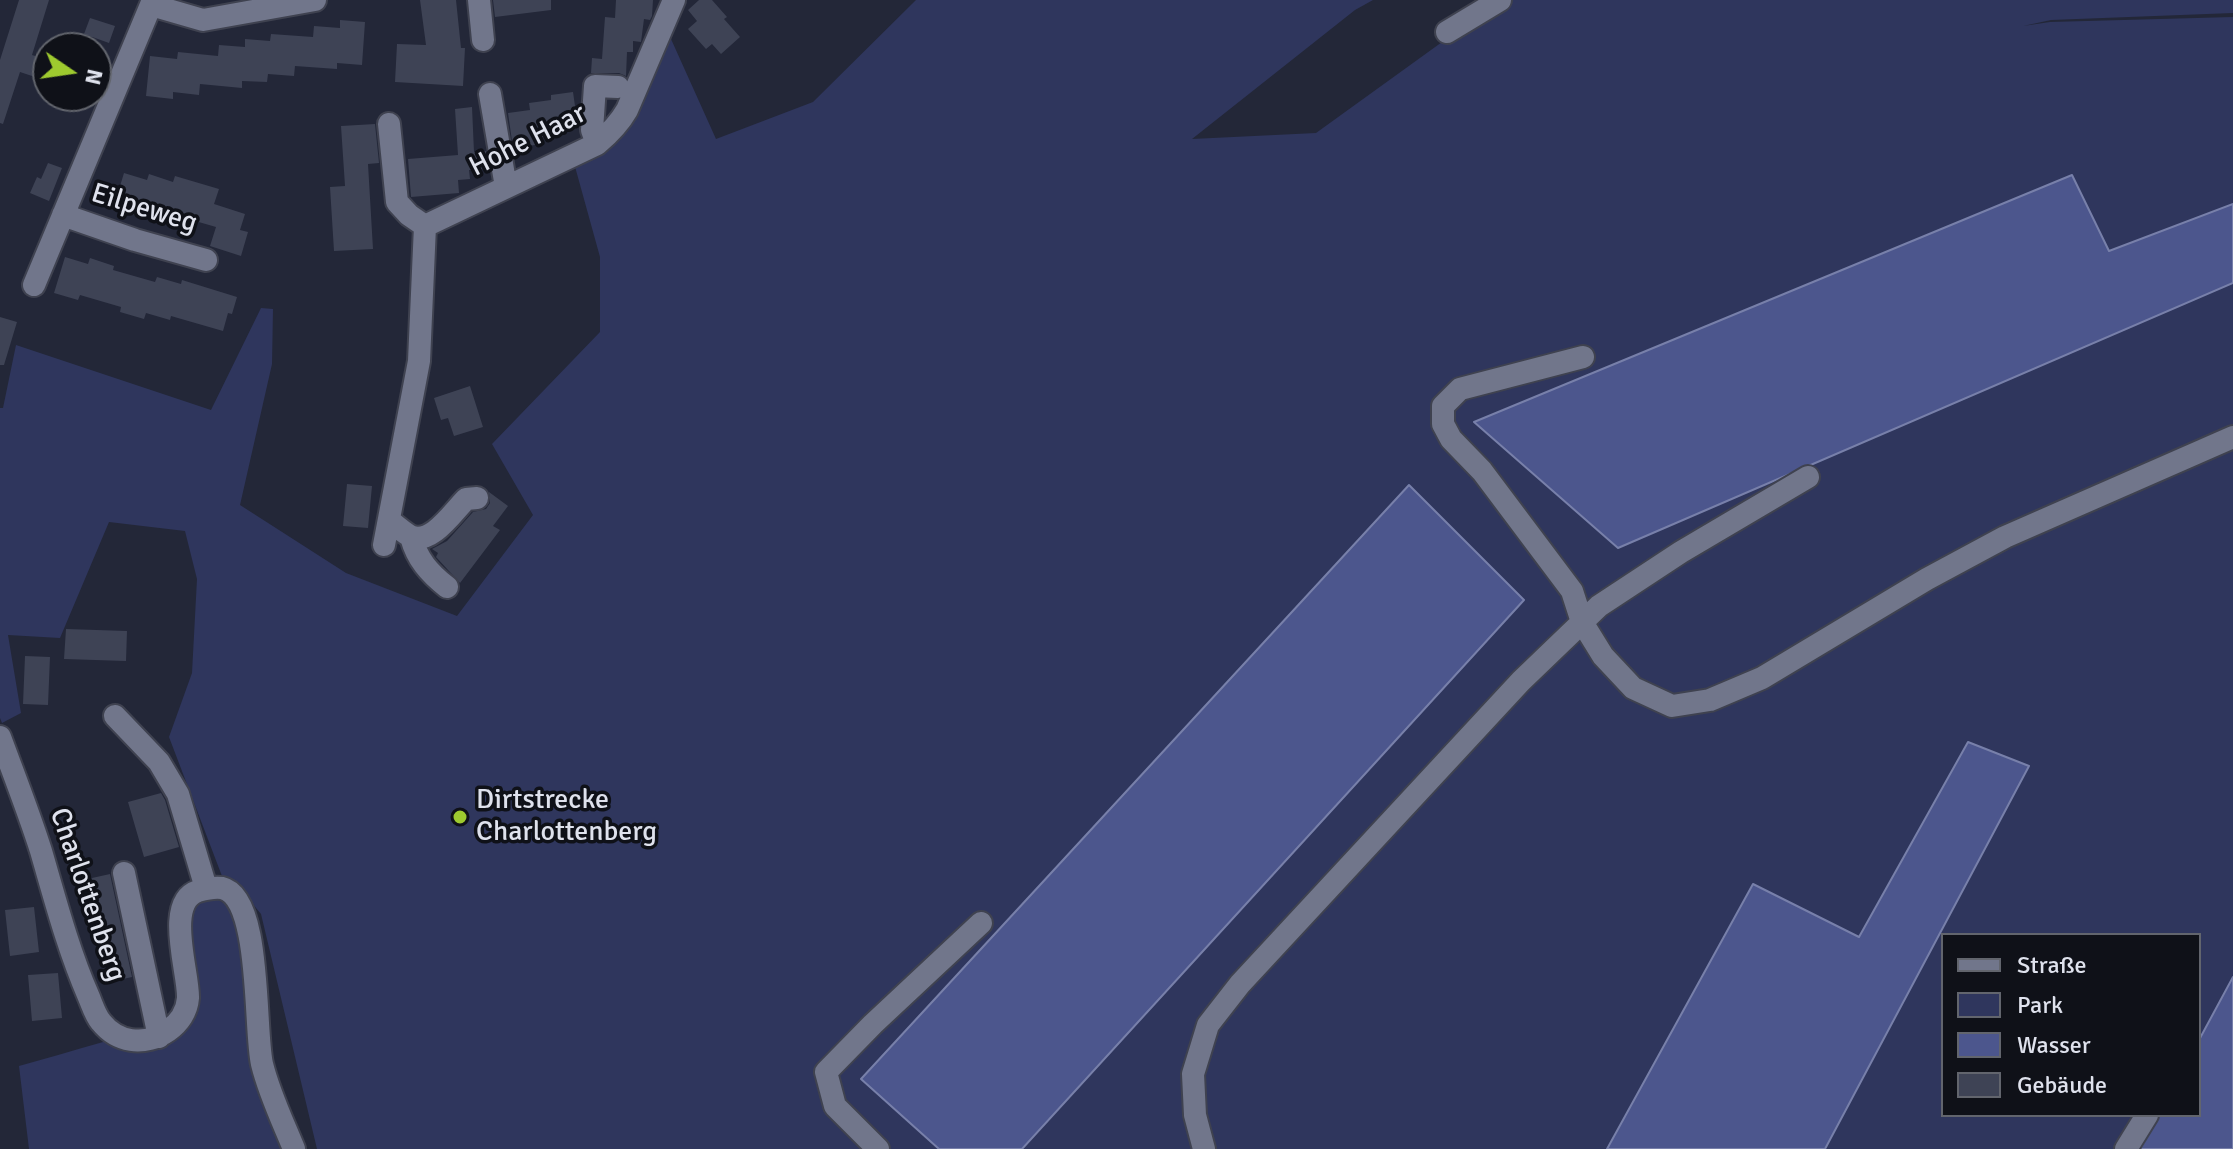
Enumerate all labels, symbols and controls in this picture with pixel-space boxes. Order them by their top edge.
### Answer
north arrow [32,32,112,112]
text: N [79,67,109,88]
street label: Hohe Haar [464,97,592,185]
street label: Eilpeweg [87,177,201,241]
place label: Dirtstrecke Charlottenberg [476,784,657,850]
street label: Charlottenberg [42,804,132,986]
marker: Dirtstrecke Charlottenberg [451,808,469,826]
legend [1941,933,2201,1117]
text: Straße [2017,950,2087,980]
text: Park [2017,990,2063,1020]
text: Wasser [2017,1030,2091,1060]
text: Gebäude [2017,1070,2107,1100]

